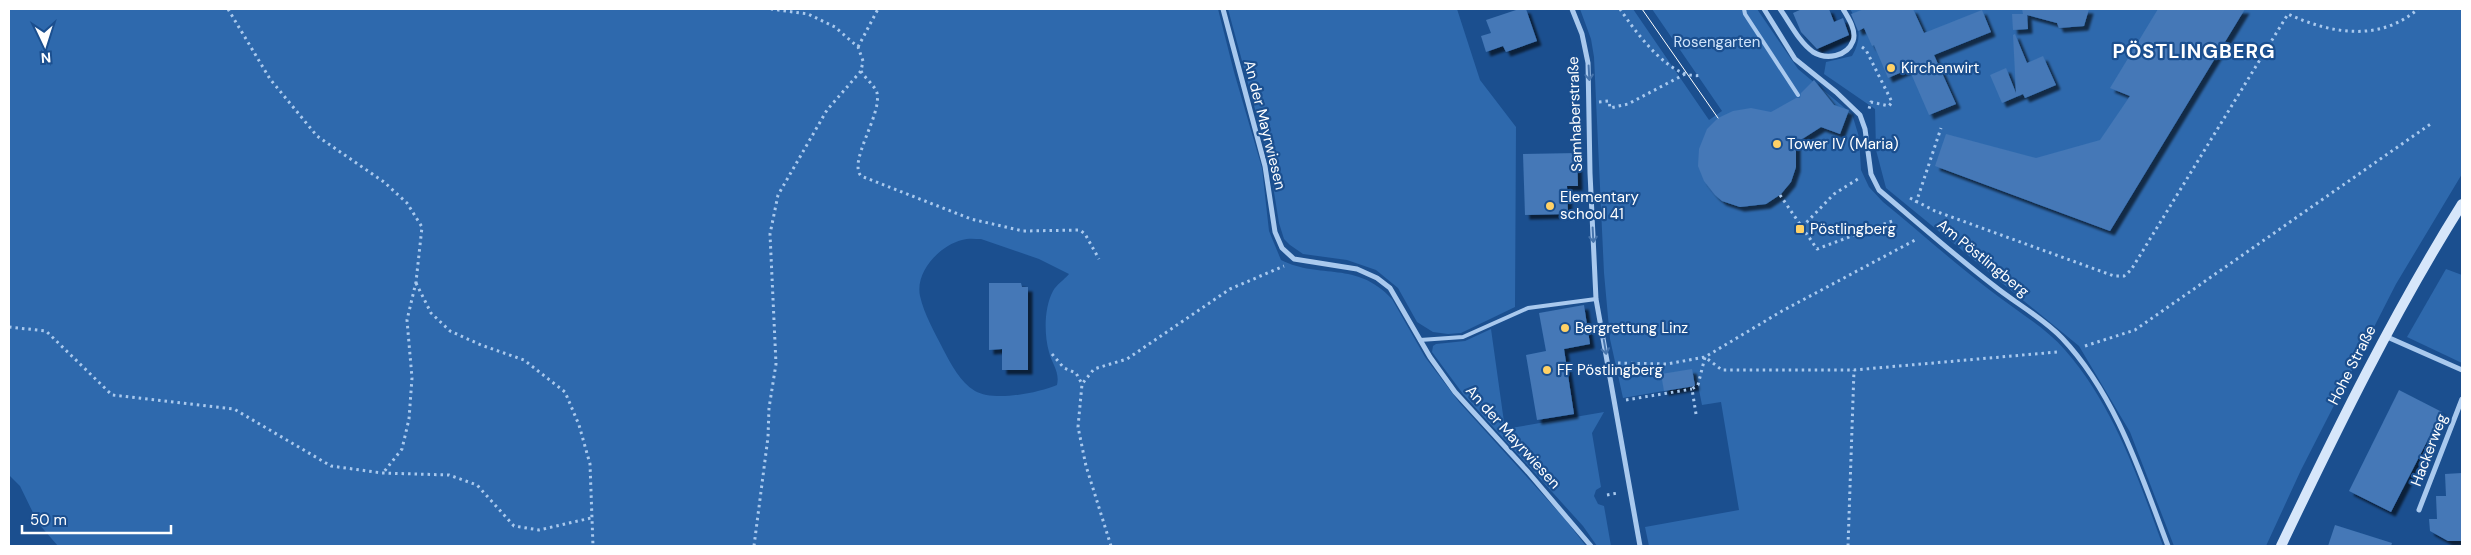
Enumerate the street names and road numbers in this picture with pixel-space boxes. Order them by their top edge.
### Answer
street label: Samhaberstraße [1563,56,1587,172]
street label: An der Mayrwiesen [1239,58,1291,192]
street label: Am Pöstlingberg [1933,215,2033,301]
street label: Hohe Straße [2323,322,2381,408]
street label: An der Mayrwiesen [1461,381,1565,493]
street label: Hackerweg [2406,411,2452,489]

